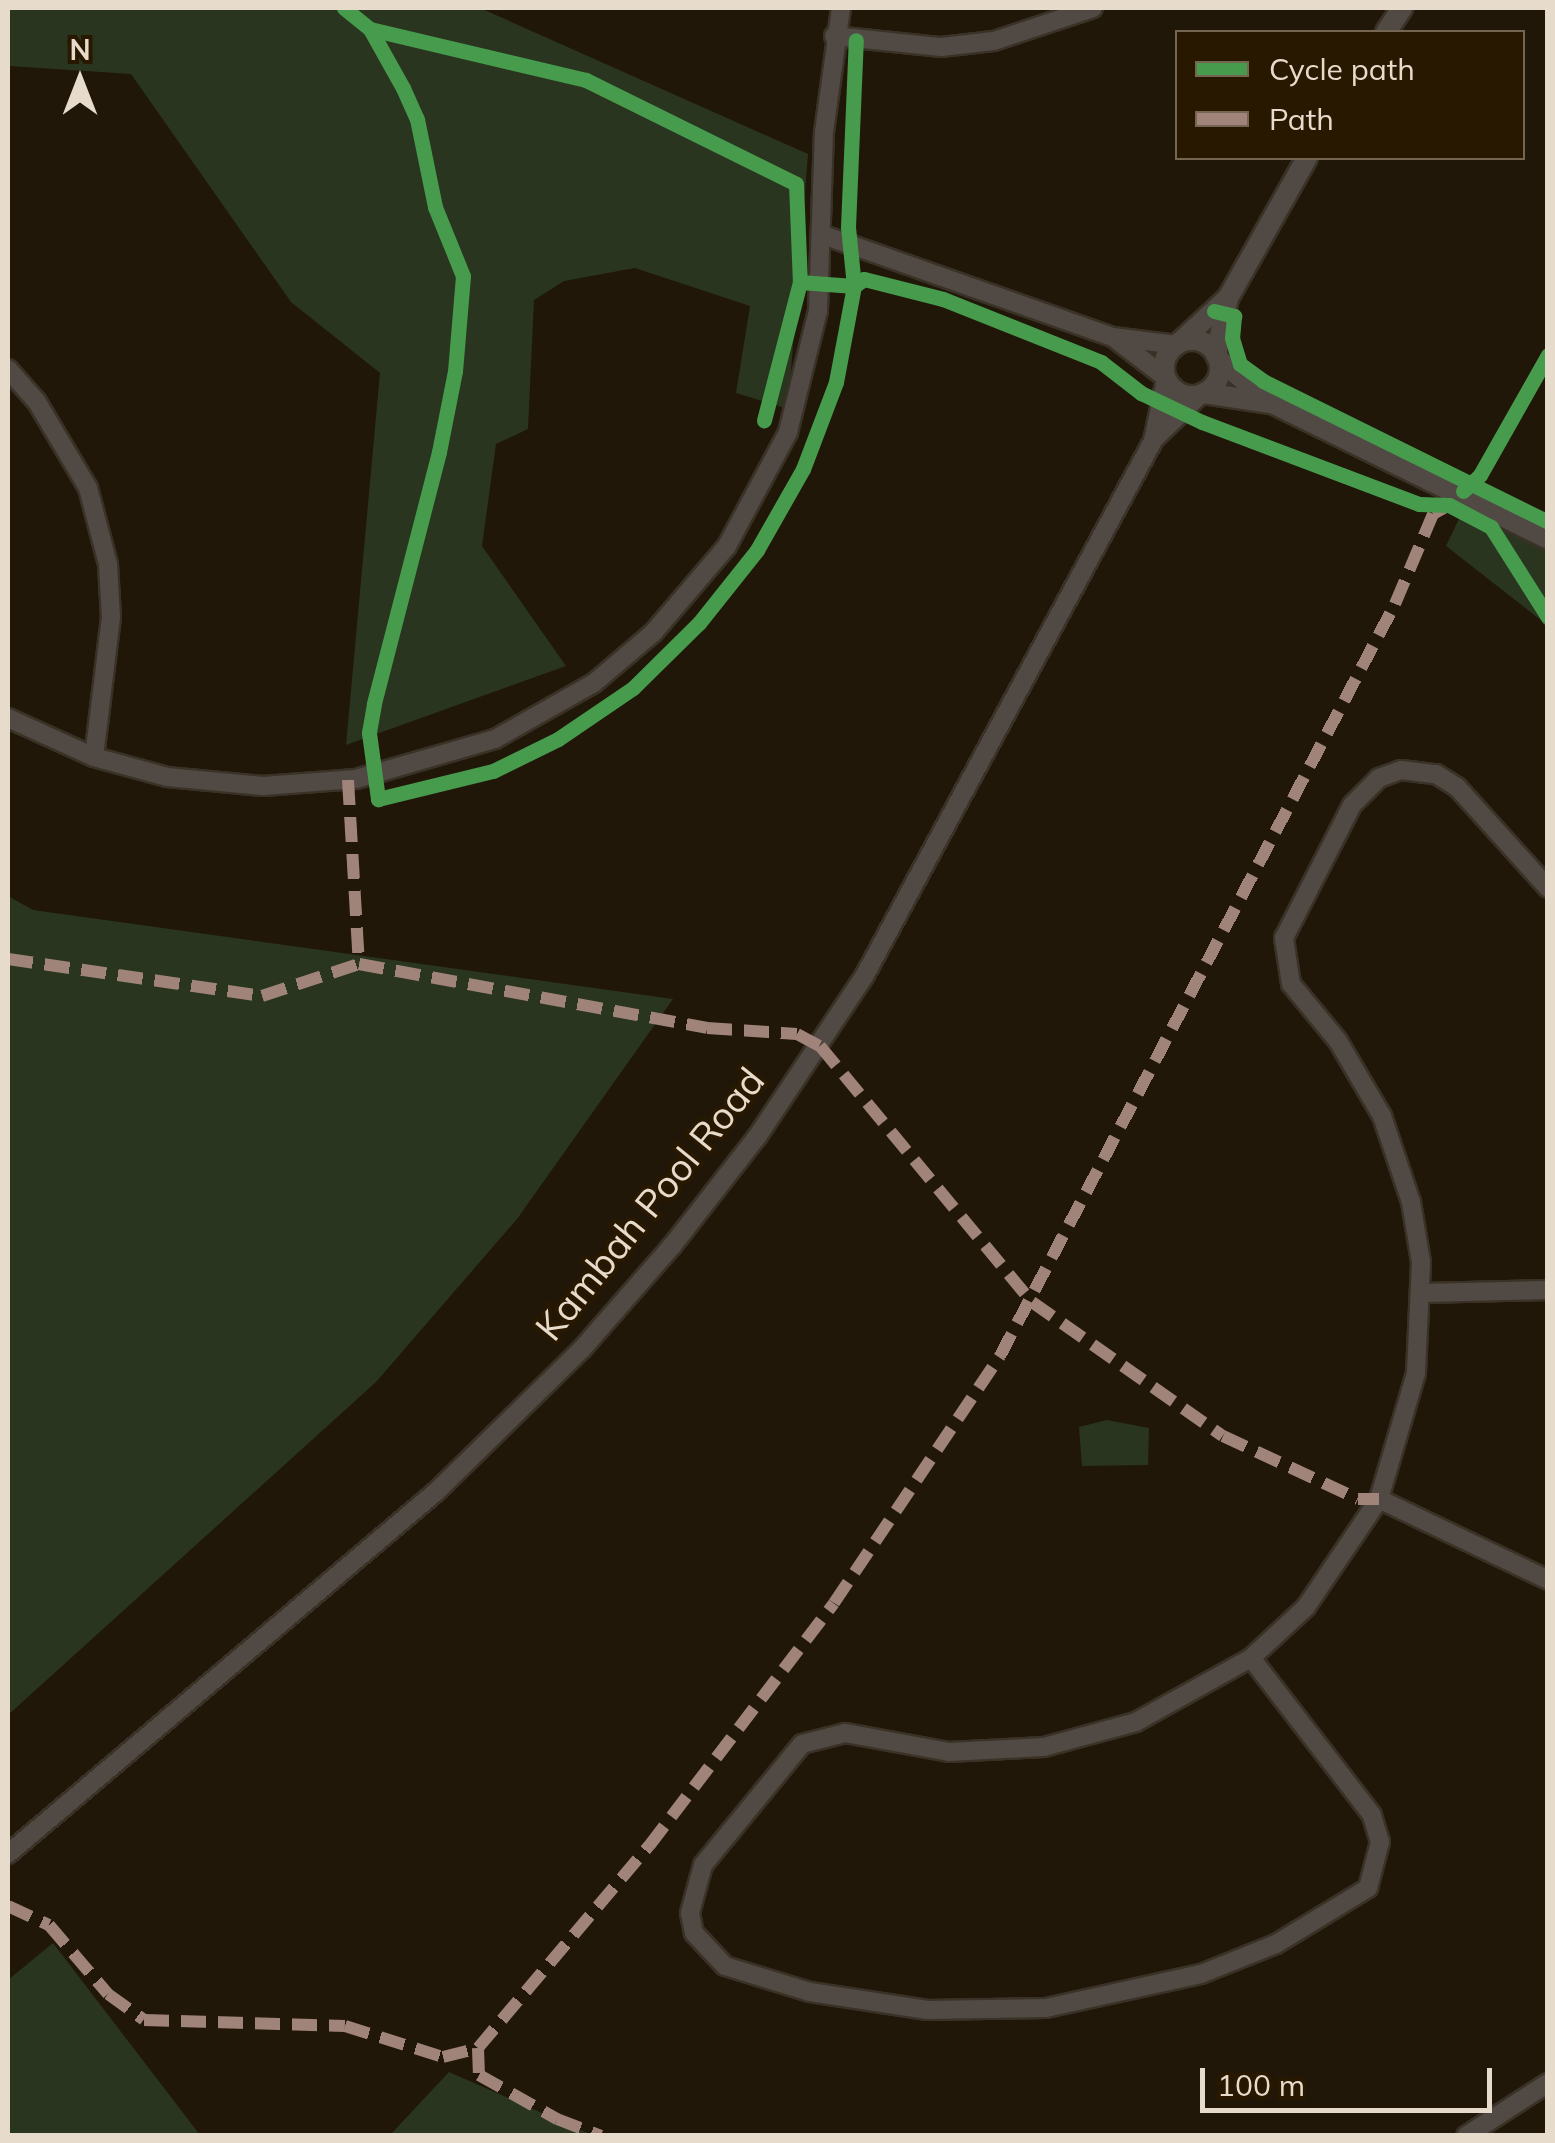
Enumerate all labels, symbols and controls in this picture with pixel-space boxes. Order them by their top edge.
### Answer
north arrow [30,30,130,130]
legend [1175,30,1525,160]
text: N [69,32,91,67]
text: Cycle path [1269,50,1415,88]
text: Path [1269,100,1334,138]
street label: Kambah Pool Road [526,1059,774,1349]
scale bar [1205,2048,1498,2110]
text: 100 m [1217,2066,1305,2104]

